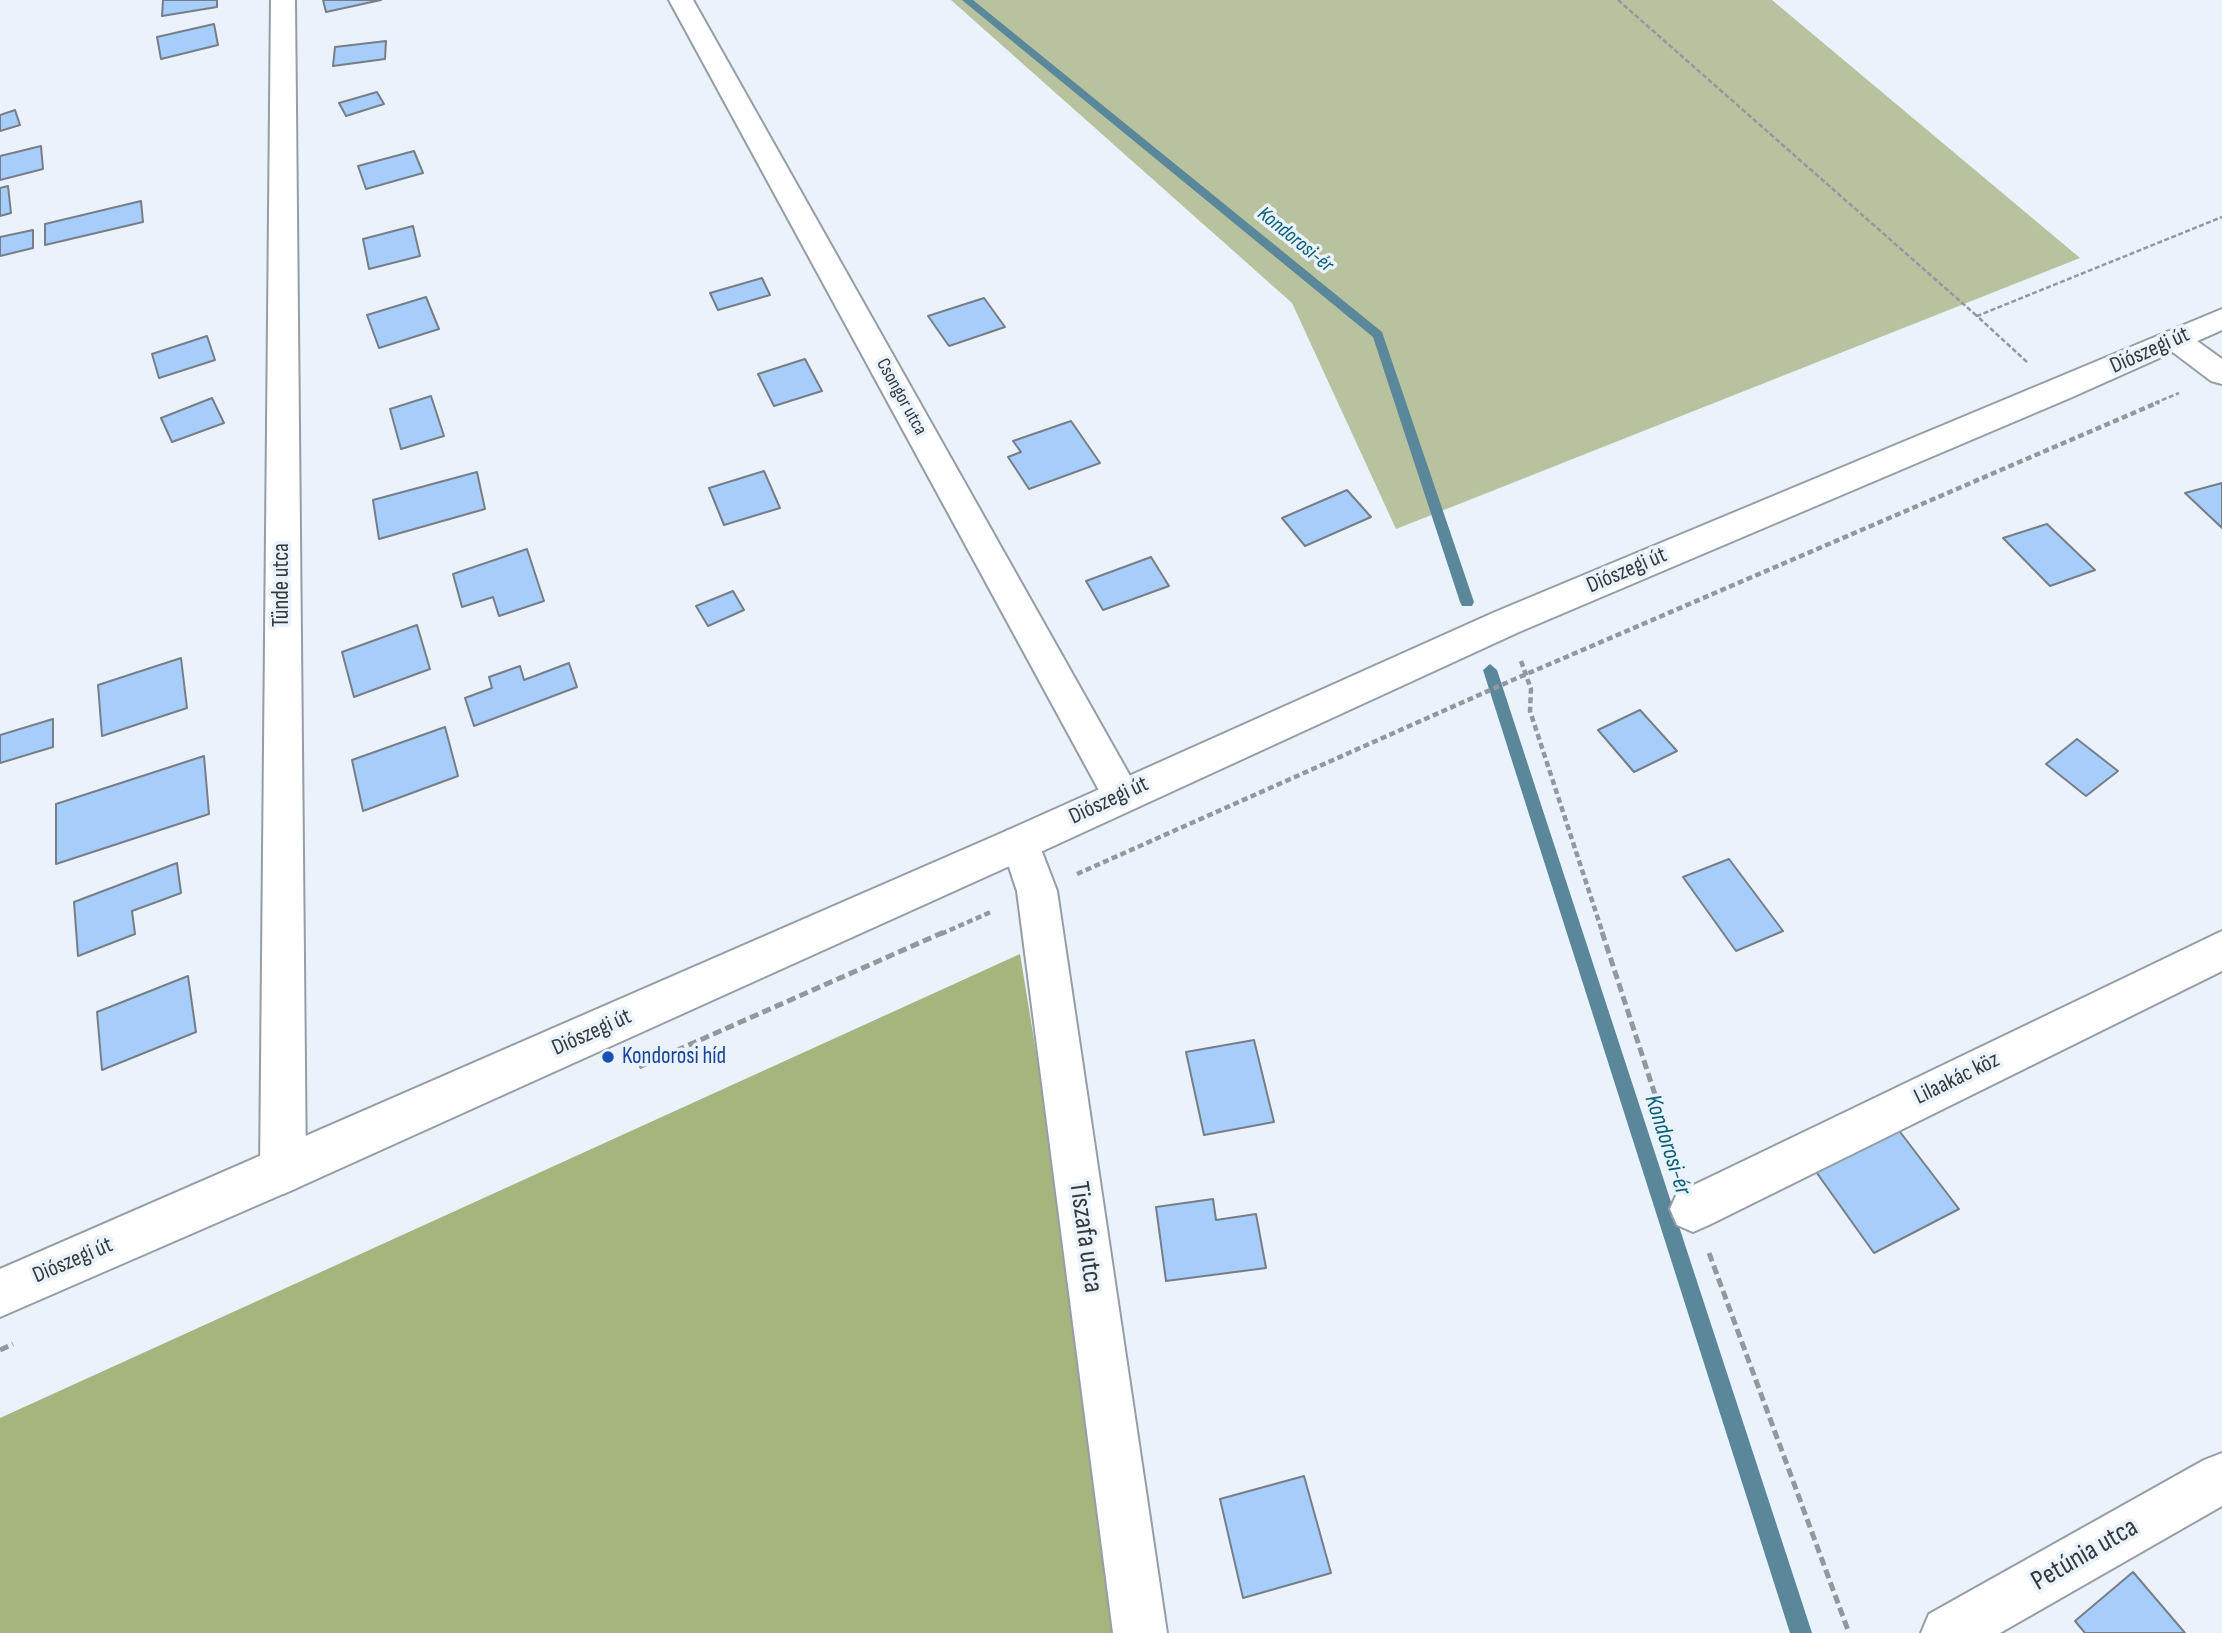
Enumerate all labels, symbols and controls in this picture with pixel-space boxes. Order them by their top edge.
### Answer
water label: Kondorosi-ér [1252,202,1338,278]
street label: Diószegi út [2106,321,2194,381]
street label: Csongor utca [871,355,931,439]
street label: Diószegi út [1583,542,1671,600]
street label: Tünde utca [268,543,296,627]
street label: Diószegi út [1065,771,1153,831]
street label: Diószegi út [548,1003,636,1063]
place label: Kondorosi híd [622,1043,726,1071]
street label: Lilaakác köz [1910,1047,2004,1111]
marker: Kondorosi híd [600,1049,616,1065]
water label: Kondorosi-ér [1637,1091,1697,1199]
street label: Tiszafa utca [1061,1179,1109,1295]
street label: Diószegi út [29,1232,117,1290]
street label: Petúnia utca [2026,1511,2144,1599]

